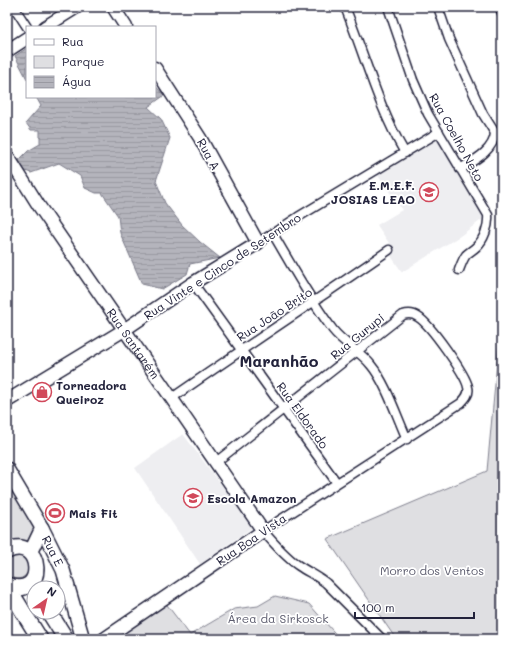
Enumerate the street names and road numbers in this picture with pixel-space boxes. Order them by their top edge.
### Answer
street label: Rua Coelho Neto [426,90,488,184]
street label: Rua A [194,135,224,173]
street label: Rua Vinte e Cinco de Setembro [140,209,304,323]
street label: Rua João Brito [233,284,315,344]
street label: Rua Santarém [104,305,164,382]
street label: Rua Gurupi [327,309,387,363]
street label: Rua Eldorado [273,379,333,451]
street label: Rua Boa Vista [213,510,289,568]
street label: Rua E [39,533,68,569]

